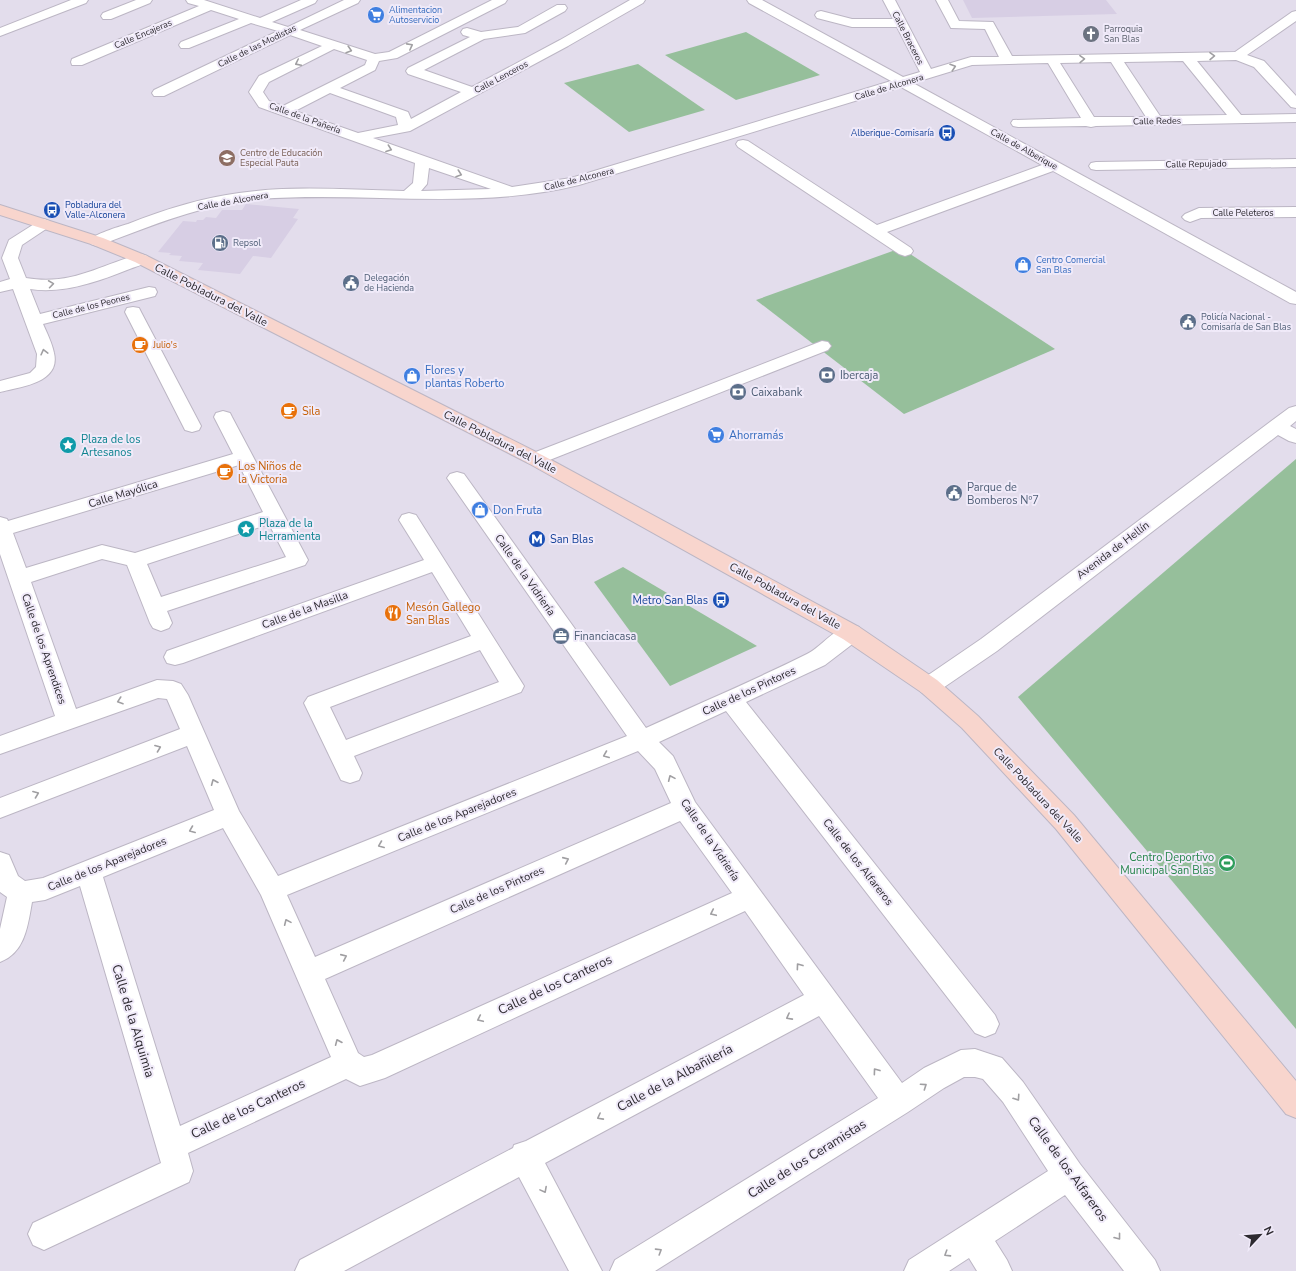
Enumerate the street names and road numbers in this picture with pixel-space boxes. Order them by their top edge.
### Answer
street label: Calle Braceros [889,9,927,67]
street label: Calle Encajeras [112,16,174,52]
street label: Calle de las Modistas [216,22,298,70]
street label: Calle Lenceros [472,58,530,96]
street label: Calle de Alconera [853,71,925,103]
street label: Calle de la Pañería [268,99,343,137]
street label: Calle Redes [1133,115,1181,127]
street label: Calle de Alberique [988,126,1060,173]
street label: Calle Repujado [1165,157,1227,171]
street label: Calle de Alconera [543,164,615,193]
street label: Calle de Alconera [197,189,269,213]
street label: Calle Peleteros [1212,207,1274,219]
street label: Calle Pobladura del Valle [152,260,270,330]
street label: Calle de los Peones [51,291,131,321]
street label: Calle Pobladura del Valle [441,407,559,477]
street label: Calle Mayólica [86,476,160,512]
street label: Avenida de Hellín [1073,518,1153,582]
street label: Calle de la Vidriería [491,531,559,619]
street label: Calle Pobladura del Valle [727,559,843,633]
street label: Calle de la Masilla [260,587,350,633]
street label: Calle de los Aprendices [18,592,70,706]
street label: Calle de los Pintores [700,663,798,719]
street label: Calle Pobladura del Valle [990,744,1086,846]
street label: Calle de los Aparejadores [395,784,519,846]
street label: Calle de la Vidriería [677,796,743,884]
street label: Calle de los Alfareros [819,815,897,909]
street label: Calle de los Aparejadores [45,833,169,895]
street label: Calle de los Pintores [448,863,546,917]
street label: Calle de los Canteros [495,951,615,1019]
street label: Calle de la Alquimia [107,962,159,1080]
street label: Calle de la Albañilería [614,1040,736,1116]
street label: Calle de los Canteros [188,1075,308,1143]
street label: Calle de los Alfareros [1024,1113,1112,1225]
street label: Calle de los Ceramistas [744,1115,870,1203]

